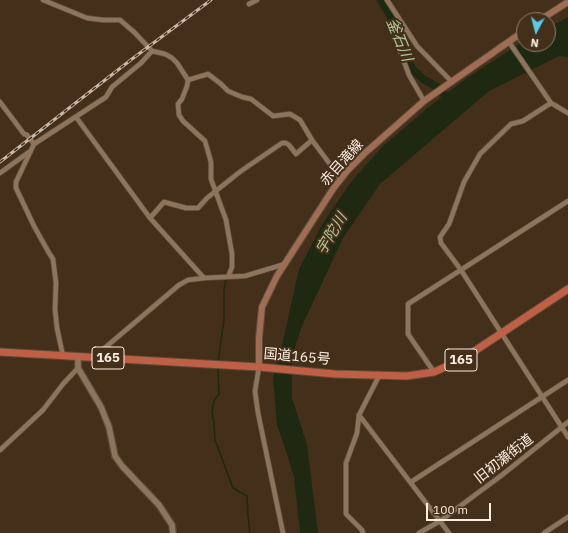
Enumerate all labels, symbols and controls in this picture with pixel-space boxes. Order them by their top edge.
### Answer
north arrow [516,12,556,52]
water label: 釜石川 [382,16,416,64]
text: N [530,35,539,50]
street label: 赤目滝線 [317,137,367,189]
water label: 宇陀川 [313,210,351,258]
street label: 国道165号 [263,346,331,368]
road number: 165 [92,347,124,369]
road number: 165 [445,349,477,371]
street label: 旧初瀬街道 [471,431,537,487]
scale bar [428,495,493,521]
text: 100 m [433,502,468,517]

